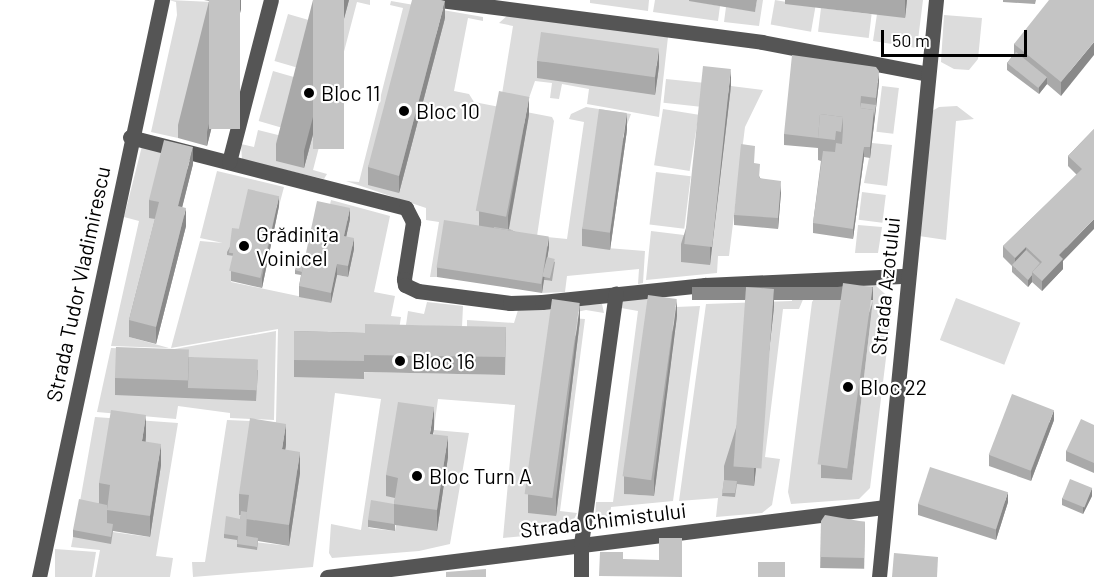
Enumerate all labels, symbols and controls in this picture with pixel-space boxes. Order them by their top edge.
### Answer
scale bar [884,18,1030,56]
text: 50 m [892,29,930,51]
place label: Bloc 11 [321,80,380,106]
marker: Bloc 11 [302,86,316,100]
place label: Bloc 10 [416,98,480,124]
marker: Bloc 10 [397,104,411,118]
street label: Strada Tudor Vladimirescu [41,164,115,404]
street label: Strada Azotului [865,216,905,356]
place label: Grădinița Voinicel [256,221,339,271]
marker: Grădinița Voinicel [237,239,251,253]
place label: Bloc 16 [412,348,475,374]
marker: Bloc 16 [393,354,407,368]
place label: Bloc 22 [860,374,927,400]
marker: Bloc 22 [841,380,855,394]
place label: Bloc Turn A [429,463,532,489]
marker: Bloc Turn A [410,469,424,483]
street label: Strada Chimistului [518,497,688,543]

